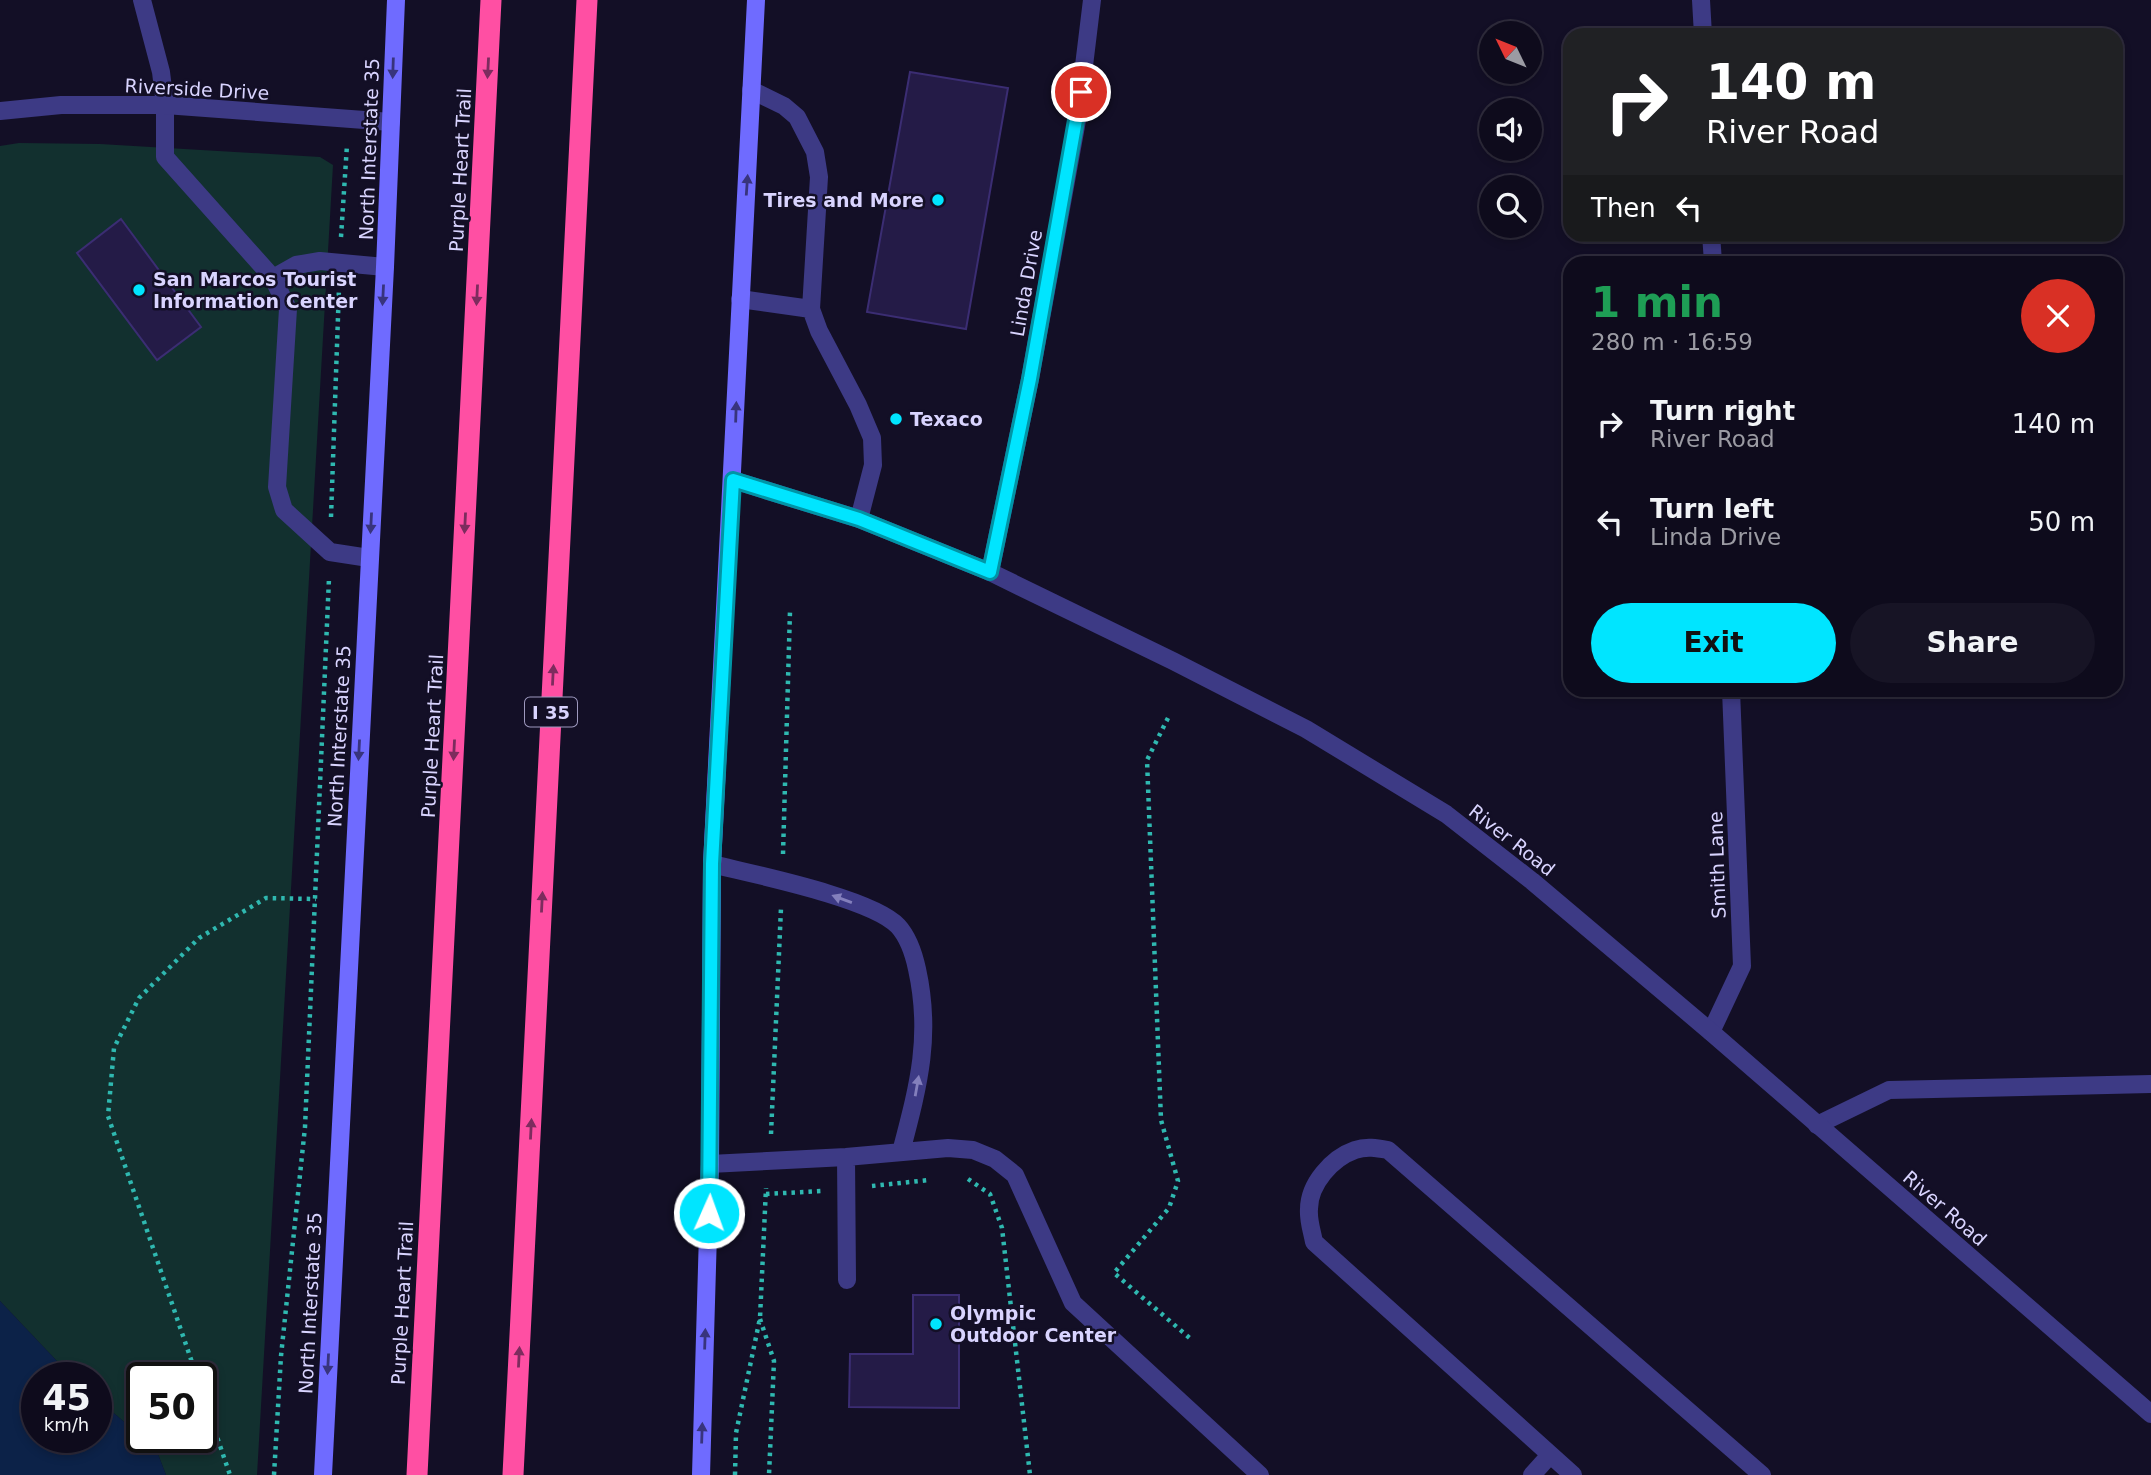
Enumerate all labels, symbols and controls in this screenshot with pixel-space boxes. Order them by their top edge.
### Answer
north arrow [1479,21,1542,84]
map controls [1479,21,1542,238]
text: 140 m [1706,54,1876,111]
icon: right [1591,56,1682,147]
one-way arrow [388,57,399,79]
one-way arrow [483,57,494,79]
street label: North Interstate 35 [355,58,383,240]
pin [1051,62,1111,122]
icon: arrive [1062,73,1100,111]
street label: Riverside Drive [124,74,270,104]
street label: Purple Heart Trail [445,88,475,252]
button: sound [1479,98,1542,161]
text: River Road [1706,113,1879,151]
one-way arrow [741,174,752,196]
button: search [1479,175,1542,238]
place label: Tires and More [764,189,924,211]
icon: left [1670,189,1708,227]
marker: Tires and More [930,192,946,208]
text: Then [1591,193,1656,223]
street label: Linda Drive [1006,228,1046,338]
place label: San Marcos Tourist Information Center [153,268,358,312]
text: 1 min [1591,278,1723,327]
button: close [2021,279,2095,353]
marker: San Marcos Tourist Information Center [131,282,147,298]
one-way arrow [377,285,388,307]
one-way arrow [471,285,482,307]
text: 280 m · 16:59 [1591,329,1753,355]
text: Turn right [1650,396,1795,426]
one-way arrow [730,401,741,423]
icon: right [1591,405,1629,443]
place label: Texaco [910,408,983,430]
text: 140 m [2012,409,2095,439]
marker: Texaco [888,411,904,427]
text: River Road [1650,426,1775,452]
text: Turn left [1650,494,1774,524]
icon: left [1591,503,1629,541]
text: 50 m [2028,507,2095,537]
one-way arrow [365,512,376,534]
one-way arrow [460,512,471,534]
text: Linda Drive [1650,524,1781,550]
button: Exit [1591,603,1836,683]
button: Share [1850,603,2095,683]
street label: North Interstate 35 [323,644,355,828]
street label: Purple Heart Trail [417,654,447,818]
one-way arrow [548,664,559,686]
road number: I 35 [525,698,577,726]
one-way arrow [354,739,365,761]
one-way arrow [448,739,459,761]
street label: River Road [1465,800,1559,880]
street label: Smith Lane [1704,811,1730,919]
one-way arrow [536,891,547,913]
one-way arrow [832,893,853,904]
one-way arrow [912,1075,923,1097]
one-way arrow [525,1118,536,1140]
street label: River Road [1899,1166,1991,1250]
position arrow [672,1176,746,1250]
street label: North Interstate 35 [294,1211,326,1395]
street label: Purple Heart Trail [387,1221,417,1385]
place label: Olympic Outdoor Center [950,1302,1117,1346]
marker: Olympic Outdoor Center [928,1316,944,1332]
one-way arrow [700,1328,711,1350]
one-way arrow [514,1345,525,1367]
one-way arrow [323,1353,334,1375]
speed limit sign: 50 [126,1362,217,1453]
text: 45 [42,1378,91,1418]
text: km/h [44,1414,89,1435]
one-way arrow [697,1422,708,1444]

